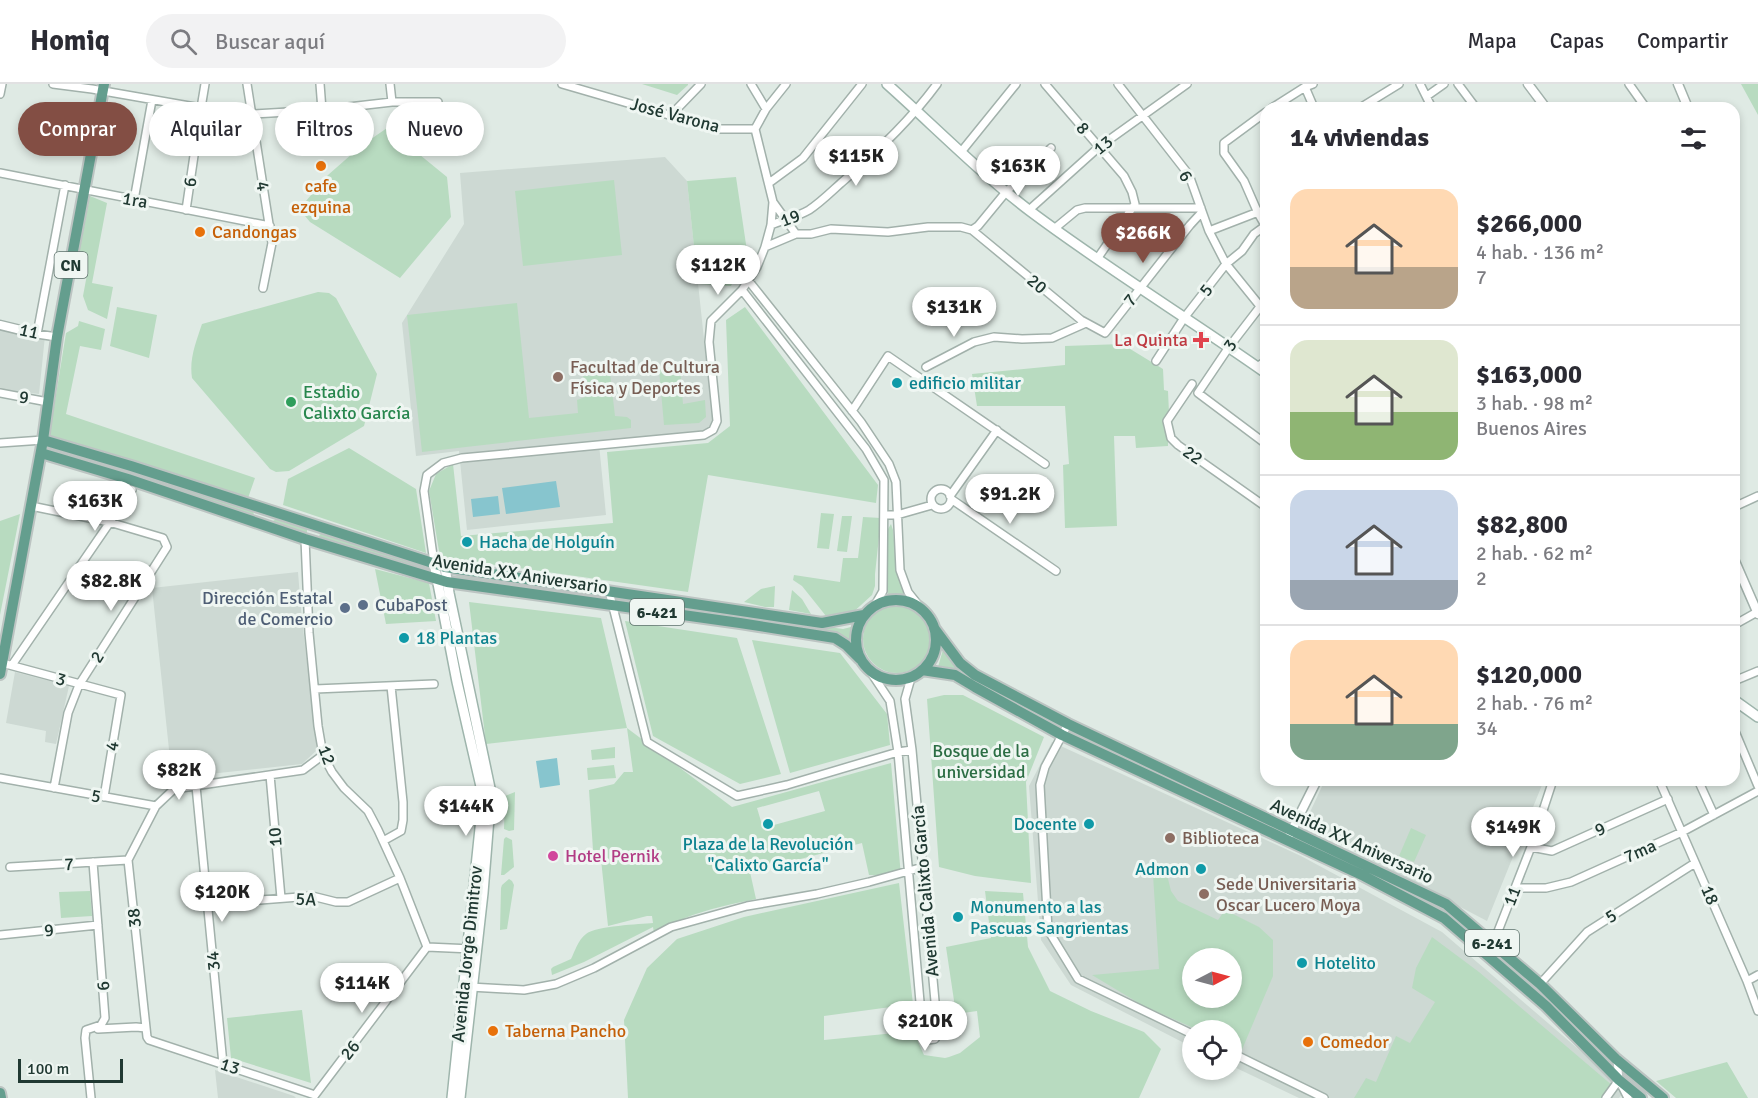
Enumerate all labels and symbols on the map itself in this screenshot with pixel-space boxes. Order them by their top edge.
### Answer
street label: José Varona [628,93,722,137]
street label: 8 [1071,117,1095,139]
street label: 13 [1089,130,1117,160]
pin: $115K [814,136,898,187]
pin: $163K [976,146,1060,197]
marker: cafe ezquina [314,159,328,173]
street label: 6 [1174,166,1198,186]
place label: cafe ezquina [291,175,351,218]
street label: 6 [178,176,202,188]
street label: 4 [251,179,275,193]
street label: 1ra [121,187,149,213]
street label: 19 [777,204,803,232]
pin: $266K [1101,213,1185,264]
place label: Candongas [212,221,297,243]
marker: Candongas [193,225,207,239]
pin: $112K [676,245,760,296]
road number: CN [54,252,88,278]
street label: 20 [1022,269,1052,299]
street label: 5 [1194,279,1218,301]
pin: $131K [912,287,996,338]
street label: 7 [1118,289,1142,311]
street label: 11 [17,318,41,344]
place label: La Quinta [1114,329,1188,351]
marker: La Quinta [1192,331,1210,349]
street label: 3 [1218,335,1242,355]
place label: Facultad de Cultura Física y Deportes [570,356,720,399]
marker: Facultad de Cultura Física y Deportes [551,370,565,384]
place label: edificio militar [909,372,1021,394]
marker: edificio militar [890,376,904,390]
place label: Estadio Calixto García [303,381,410,424]
street label: 9 [17,385,31,409]
marker: Estadio Calixto García [284,395,298,409]
street label: 22 [1179,440,1207,470]
pin: $91.2K [961,474,1059,525]
pin: $163K [53,481,137,532]
place label: Hacha de Holguín [479,531,615,553]
marker: Hacha de Holguín [460,535,474,549]
street label: Avenida XX Aniversario [431,549,609,599]
pin: $82.8K [62,561,160,612]
place label: Dirección Estatal de Comercio [202,587,333,630]
place label: CubaPost [375,594,448,616]
marker: CubaPost [356,598,370,612]
road number: 6-421 [630,599,684,625]
marker: Dirección Estatal de Comercio [338,601,352,615]
place label: 18 Plantas [416,627,497,649]
marker: 18 Plantas [397,631,411,645]
street label: 2 [85,647,109,667]
street label: 3 [53,667,69,691]
street label: 4 [100,739,124,753]
park label: Bosque de la universidad [932,740,1030,783]
street label: 12 [313,742,341,768]
pin: $82K [143,750,215,801]
street label: 5 [89,784,103,808]
pin: $144K [424,786,508,837]
street label: Avenida XX Aniversario [1267,794,1437,888]
street label: Avenida Calixto García [907,804,943,978]
pin: $149K [1471,807,1555,858]
place label: Docente [1014,813,1077,835]
marker: Plaza de la Revolución "Calixto García" [761,817,775,831]
marker: Docente [1082,817,1096,831]
street label: 9 [1591,817,1609,841]
street label: 10 [263,826,287,848]
place label: Biblioteca [1182,827,1259,849]
marker: Biblioteca [1163,831,1177,845]
place label: Plaza de la Revolución "Calixto García" [683,833,853,876]
street label: 7ma [1620,834,1660,868]
place label: Hotel Pernik [565,845,660,867]
marker: Hotel Pernik [546,849,560,863]
street label: 7 [64,853,74,875]
place label: Admon [1135,858,1189,880]
marker: Admon [1194,862,1208,876]
street label: Avenida Jorge Dimitrov [447,864,487,1043]
pin: $120K [180,872,264,923]
place label: Sede Universitaria Oscar Lucero Moya [1216,873,1361,916]
street label: 18 [1696,882,1724,908]
street label: 11 [1498,883,1526,909]
street label: 5A [295,887,317,911]
marker: Sede Universitaria Oscar Lucero Moya [1197,887,1211,901]
place label: Monumento a las Pascuas Sangrientas [970,896,1129,939]
street label: 5 [1601,904,1621,928]
street label: 38 [122,907,146,929]
marker: Monumento a las Pascuas Sangrientas [951,910,965,924]
street label: 9 [43,919,55,941]
road number: 6-241 [1465,930,1519,956]
north arrow [1182,948,1242,1008]
street label: 34 [201,950,225,972]
place label: Hotelito [1314,952,1376,974]
marker: Hotelito [1295,956,1309,970]
pin: $114K [320,963,404,1014]
street label: 6 [92,980,114,992]
pin: $210K [883,1001,967,1052]
place label: Taberna Pancho [505,1020,626,1042]
marker: Taberna Pancho [486,1024,500,1038]
place label: Comedor [1320,1031,1389,1053]
marker: Comedor [1301,1035,1315,1049]
street label: 26 [335,1036,365,1064]
street label: 13 [217,1053,243,1079]
scale bar [18,1056,123,1084]

